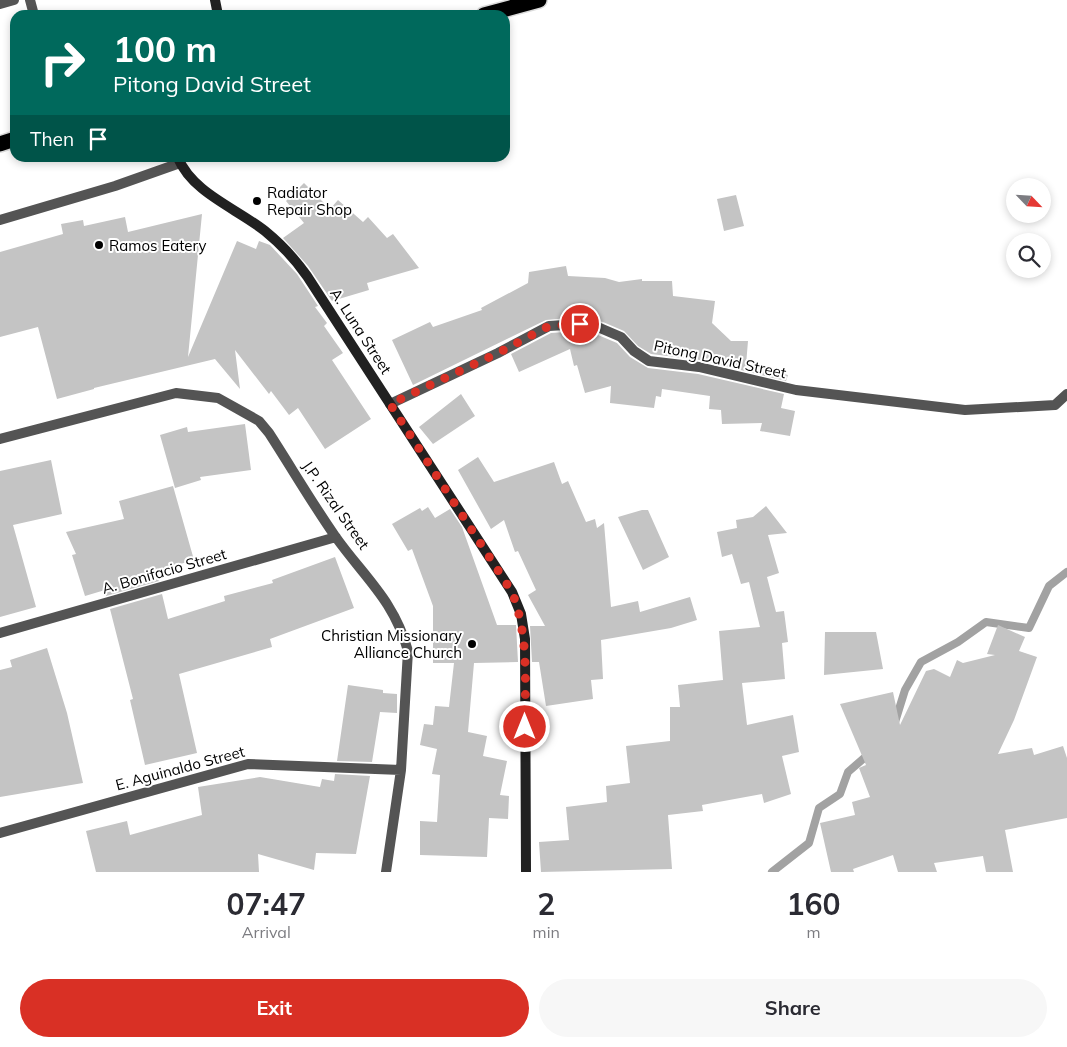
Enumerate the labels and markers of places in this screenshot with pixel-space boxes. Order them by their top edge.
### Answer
place label: Radiator Repair Shop [267,183,352,219]
marker: Radiator Repair Shop [251,195,263,207]
place label: Ramos Eatery [109,236,206,255]
marker: Ramos Eatery [93,239,105,251]
pin [559,303,601,345]
place label: Christian Missionary Alliance Church [321,626,462,662]
marker: Christian Missionary Alliance Church [466,638,478,650]

